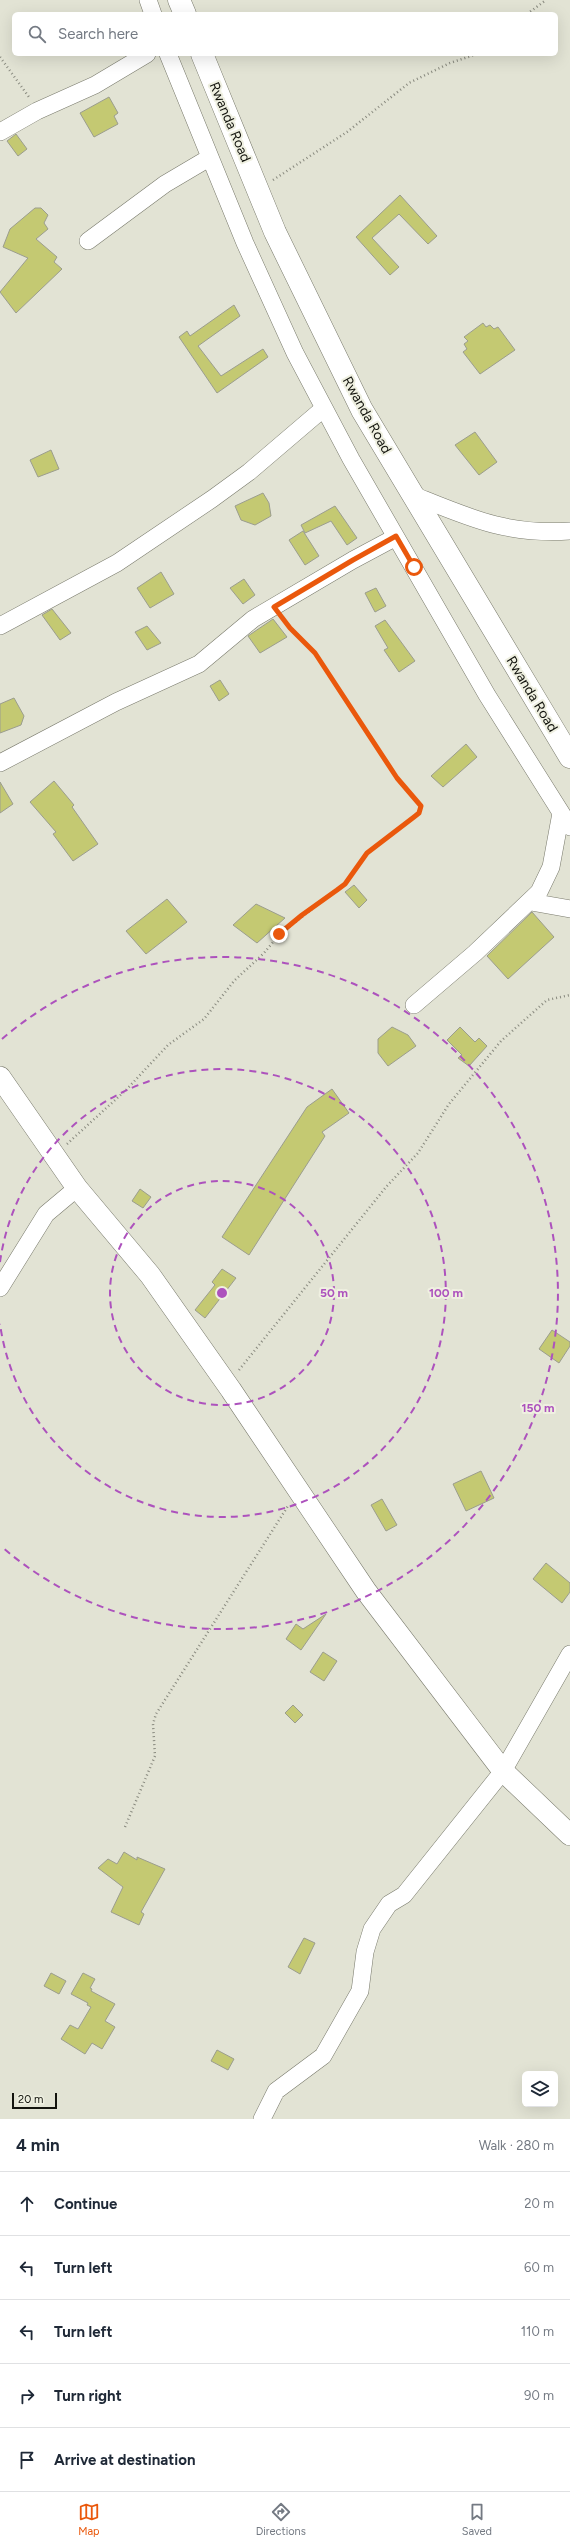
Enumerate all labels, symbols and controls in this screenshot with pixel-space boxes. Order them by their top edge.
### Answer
search box [12,12,558,56]
icon: search [26,23,48,45]
text: Search here [58,25,138,43]
street label: Rwanda Road [205,79,255,165]
street label: Rwanda Road [339,373,395,457]
route start [405,558,423,576]
street label: Rwanda Road [503,653,561,735]
route end [270,925,288,943]
centre of rings [215,1286,229,1300]
text: 50 m [320,1286,348,1300]
text: 100 m [429,1286,463,1300]
text: 150 m [521,1401,555,1415]
map controls [522,2071,558,2107]
button: layers [522,2071,558,2107]
scale bar [12,2091,57,2110]
text: 20 m [18,2093,43,2106]
text: 4 min [16,2135,60,2155]
text: Walk · 280 m [479,2138,554,2153]
icon: ahead [16,2193,38,2215]
text: Continue [54,2195,117,2213]
text: 20 m [524,2196,554,2211]
icon: left [16,2257,38,2279]
text: Turn left [54,2259,112,2277]
text: 60 m [524,2260,554,2275]
icon: left [16,2321,38,2343]
text: Turn left [54,2323,112,2341]
text: 110 m [521,2324,554,2339]
icon: right [16,2385,38,2407]
text: Turn right [54,2387,122,2405]
text: 90 m [524,2388,554,2403]
icon: arrive [16,2449,38,2471]
text: Arrive at destination [54,2451,195,2469]
tab: Map [78,2501,100,2538]
tab: Directions [256,2501,306,2538]
tab: Saved [462,2501,492,2538]

